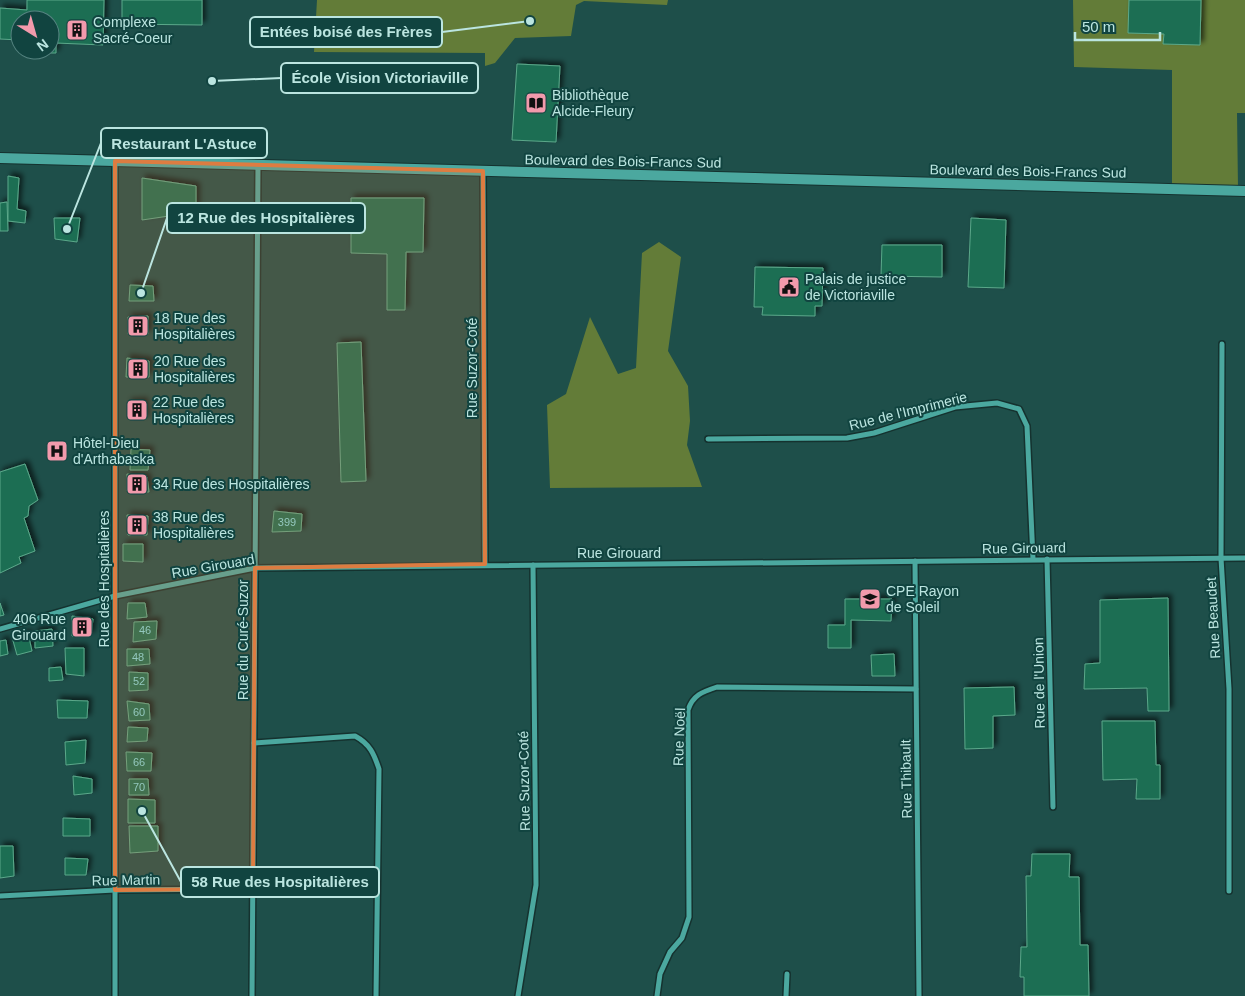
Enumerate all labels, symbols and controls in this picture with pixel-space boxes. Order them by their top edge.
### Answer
north arrow [10,10,60,60]
scale bar [1075,10,1160,42]
place label: Complexe Sacré-Coeur [93,14,173,46]
callout: Entées boisé des Frères [250,17,442,47]
building icon: Complexe Sacré-Coeur [65,18,89,42]
text: 50 m [1082,18,1115,35]
text: Entées boisé des Frères [260,23,432,40]
text: N [34,36,52,55]
callout: École Vision Victoriaville [281,63,478,93]
text: École Vision Victoriaville [291,69,469,86]
place label: Bibliothèque Alcide-Fleury [552,87,634,119]
library icon: Bibliothèque Alcide-Fleury [524,91,548,115]
callout: Restaurant L'Astuce [101,128,267,158]
text: Restaurant L'Astuce [111,135,257,152]
street label: Boulevard des Bois-Francs Sud [524,151,722,171]
street label: Boulevard des Bois-Francs Sud [929,161,1127,181]
callout: 12 Rue des Hospitalières [167,203,365,233]
text: 12 Rue des Hospitalières [177,209,355,226]
place label: Palais de justice de Victoriaville [805,271,906,303]
public building icon: Palais de justice de Victoriaville [777,275,801,299]
place label: 18 Rue des Hospitalières [154,310,235,342]
building icon: 18 Rue des Hospitalières [126,314,150,338]
street label: Rue Suzor-Coté [464,318,480,418]
place label: 20 Rue des Hospitalières [154,353,235,385]
building icon: 20 Rue des Hospitalières [126,357,150,381]
street label: Rue de l'Imprimerie [847,389,969,433]
place label: 22 Rue des Hospitalières [153,394,234,426]
building icon: 22 Rue des Hospitalières [125,398,149,422]
place label: Hôtel-Dieu d'Arthabaska [73,435,154,467]
hospital icon: Hôtel-Dieu d'Arthabaska [45,439,69,463]
building icon: 34 Rue des Hospitalières [125,472,149,496]
place label: 34 Rue des Hospitalières [153,476,309,492]
place label: 38 Rue des Hospitalières [153,509,234,541]
street label: Rue des Hospitalières [96,511,112,647]
building icon: 38 Rue des Hospitalières [125,513,149,537]
house number: 399 [278,516,296,528]
street label: Rue Girouard [982,539,1066,557]
street label: Rue Girouard [577,545,661,561]
street label: Rue Girouard [170,551,256,581]
street label: Rue Beaudet [1203,577,1223,659]
street label: Rue du Curé-Suzor [235,579,251,700]
place label: CPE Rayon de Soleil [886,583,959,615]
school or university icon: CPE Rayon de Soleil [858,587,882,611]
place label: 406 Rue Girouard [12,611,66,643]
building icon: 406 Rue Girouard [70,615,94,639]
house number: 46 [139,624,151,636]
street label: Rue de l'Union [1030,637,1048,729]
house number: 48 [132,651,144,663]
house number: 52 [133,675,145,687]
house number: 60 [133,706,145,718]
street label: Rue Noël [670,708,688,766]
street label: Rue Suzor-Coté [515,730,533,831]
street label: Rue Thibault [897,739,915,819]
house number: 66 [133,756,145,768]
house number: 70 [133,781,145,793]
callout: 58 Rue des Hospitalières [181,867,379,897]
street label: Rue Martin [92,871,160,889]
text: 58 Rue des Hospitalières [191,873,369,890]

